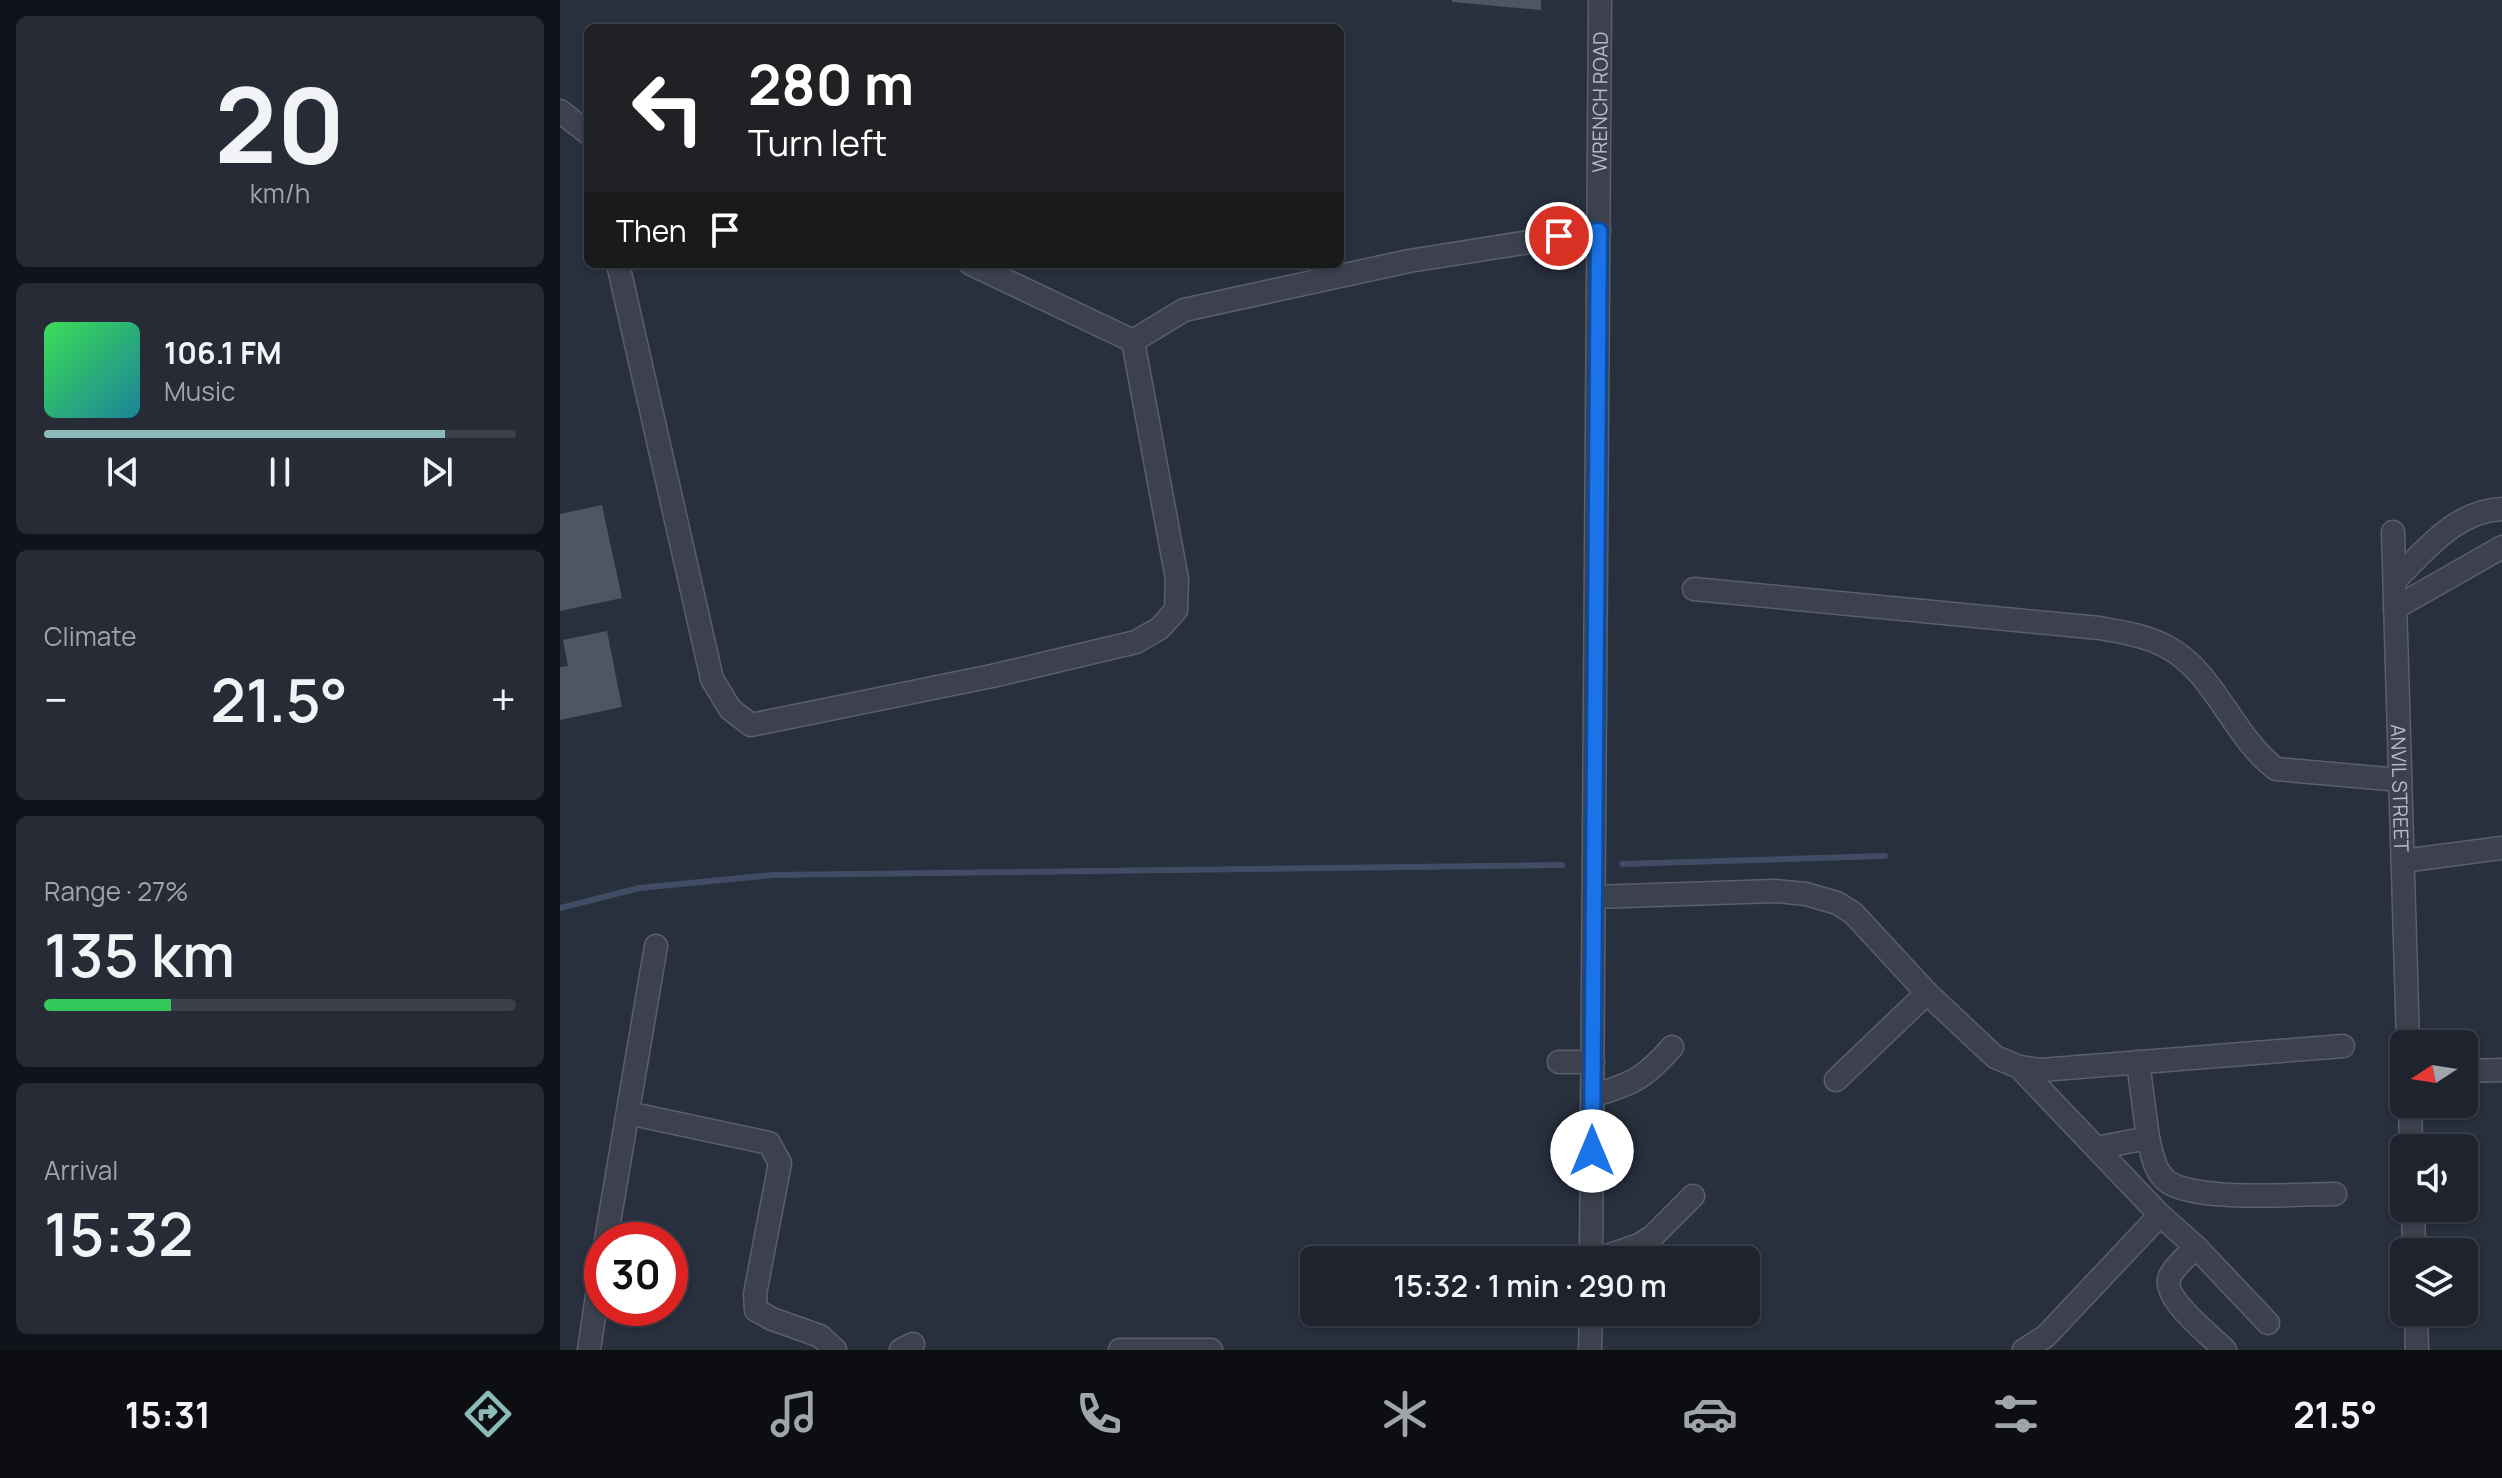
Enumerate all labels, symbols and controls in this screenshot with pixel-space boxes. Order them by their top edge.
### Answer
street label: WRENCH ROAD [1585,31,1613,173]
text: 280 m [748,45,914,122]
text: 20 [215,52,345,194]
icon: left [616,56,720,160]
text: Turn left [748,118,887,167]
text: km/h [250,175,310,211]
pin [1525,202,1593,270]
icon: arrive [703,208,747,252]
text: Then [616,210,687,251]
icon: arrive [1537,214,1581,258]
text: 106.1 FM [164,332,282,373]
text: Music [164,373,235,409]
icon: previous [101,450,145,494]
icon: pause [258,450,302,494]
icon: next [415,450,459,494]
text: Climate [44,618,136,654]
text: 21.5° [211,658,348,740]
text: − [44,669,68,729]
text: + [491,669,516,729]
street label: ANVIL STREET [2385,724,2416,852]
text: Range · 27% [44,873,188,909]
text: 135 km [44,913,235,995]
north arrow [2390,1030,2478,1118]
map controls [2390,1030,2478,1326]
position arrow [1550,1109,1634,1193]
button: sound [2390,1134,2478,1222]
text: Arrival [44,1152,118,1188]
text: 15:32 [44,1192,194,1274]
speed limit sign: 30 [584,1222,688,1326]
button: layers [2390,1238,2478,1326]
text: 15:32 · 1 min · 290 m [1393,1265,1667,1306]
icon: directions [460,1386,516,1442]
icon: music [766,1386,822,1442]
icon: phone [1071,1386,1127,1442]
icon: climate [1377,1386,1433,1442]
icon: car [1682,1386,1738,1442]
icon: filters [1988,1386,2044,1442]
text: 15:31 [125,1390,211,1439]
text: 21.5° [2293,1390,2377,1439]

